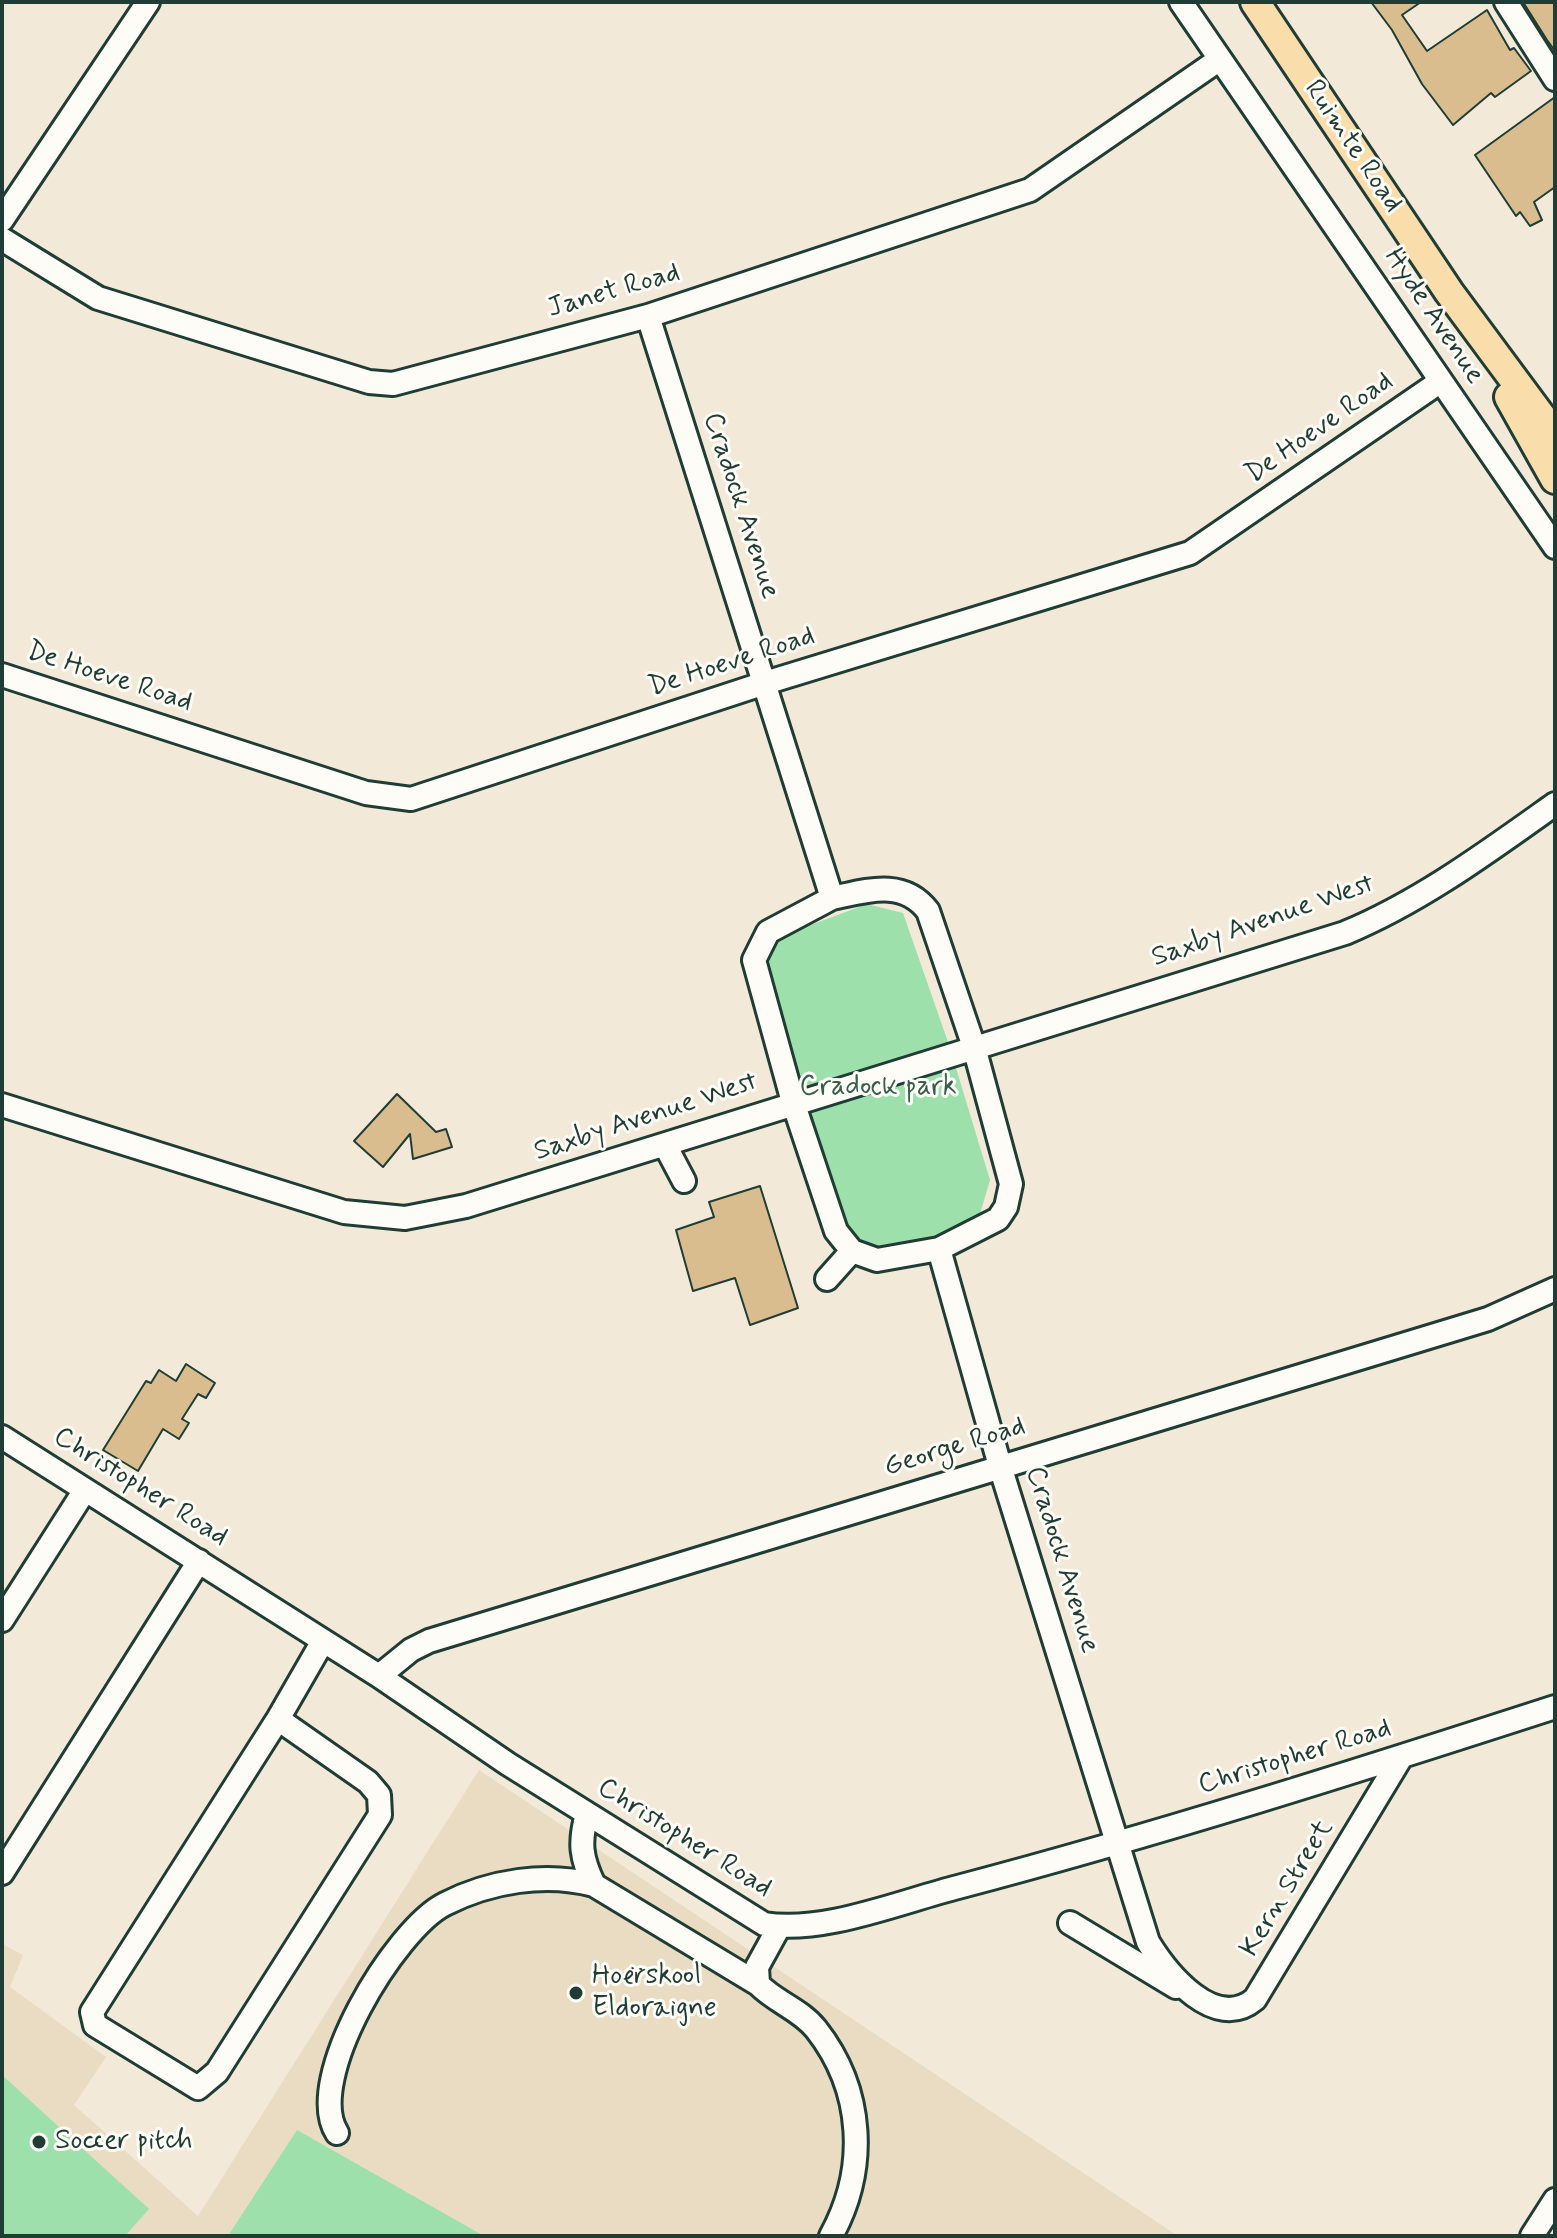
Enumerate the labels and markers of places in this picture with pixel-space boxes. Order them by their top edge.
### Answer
place label: Hoërskool Eldoraigne [592,1960,717,2026]
marker: Hoërskool Eldoraigne [567,1984,585,2002]
place label: Soccer pitch [55,2125,193,2159]
marker: Soccer pitch [30,2133,48,2151]

